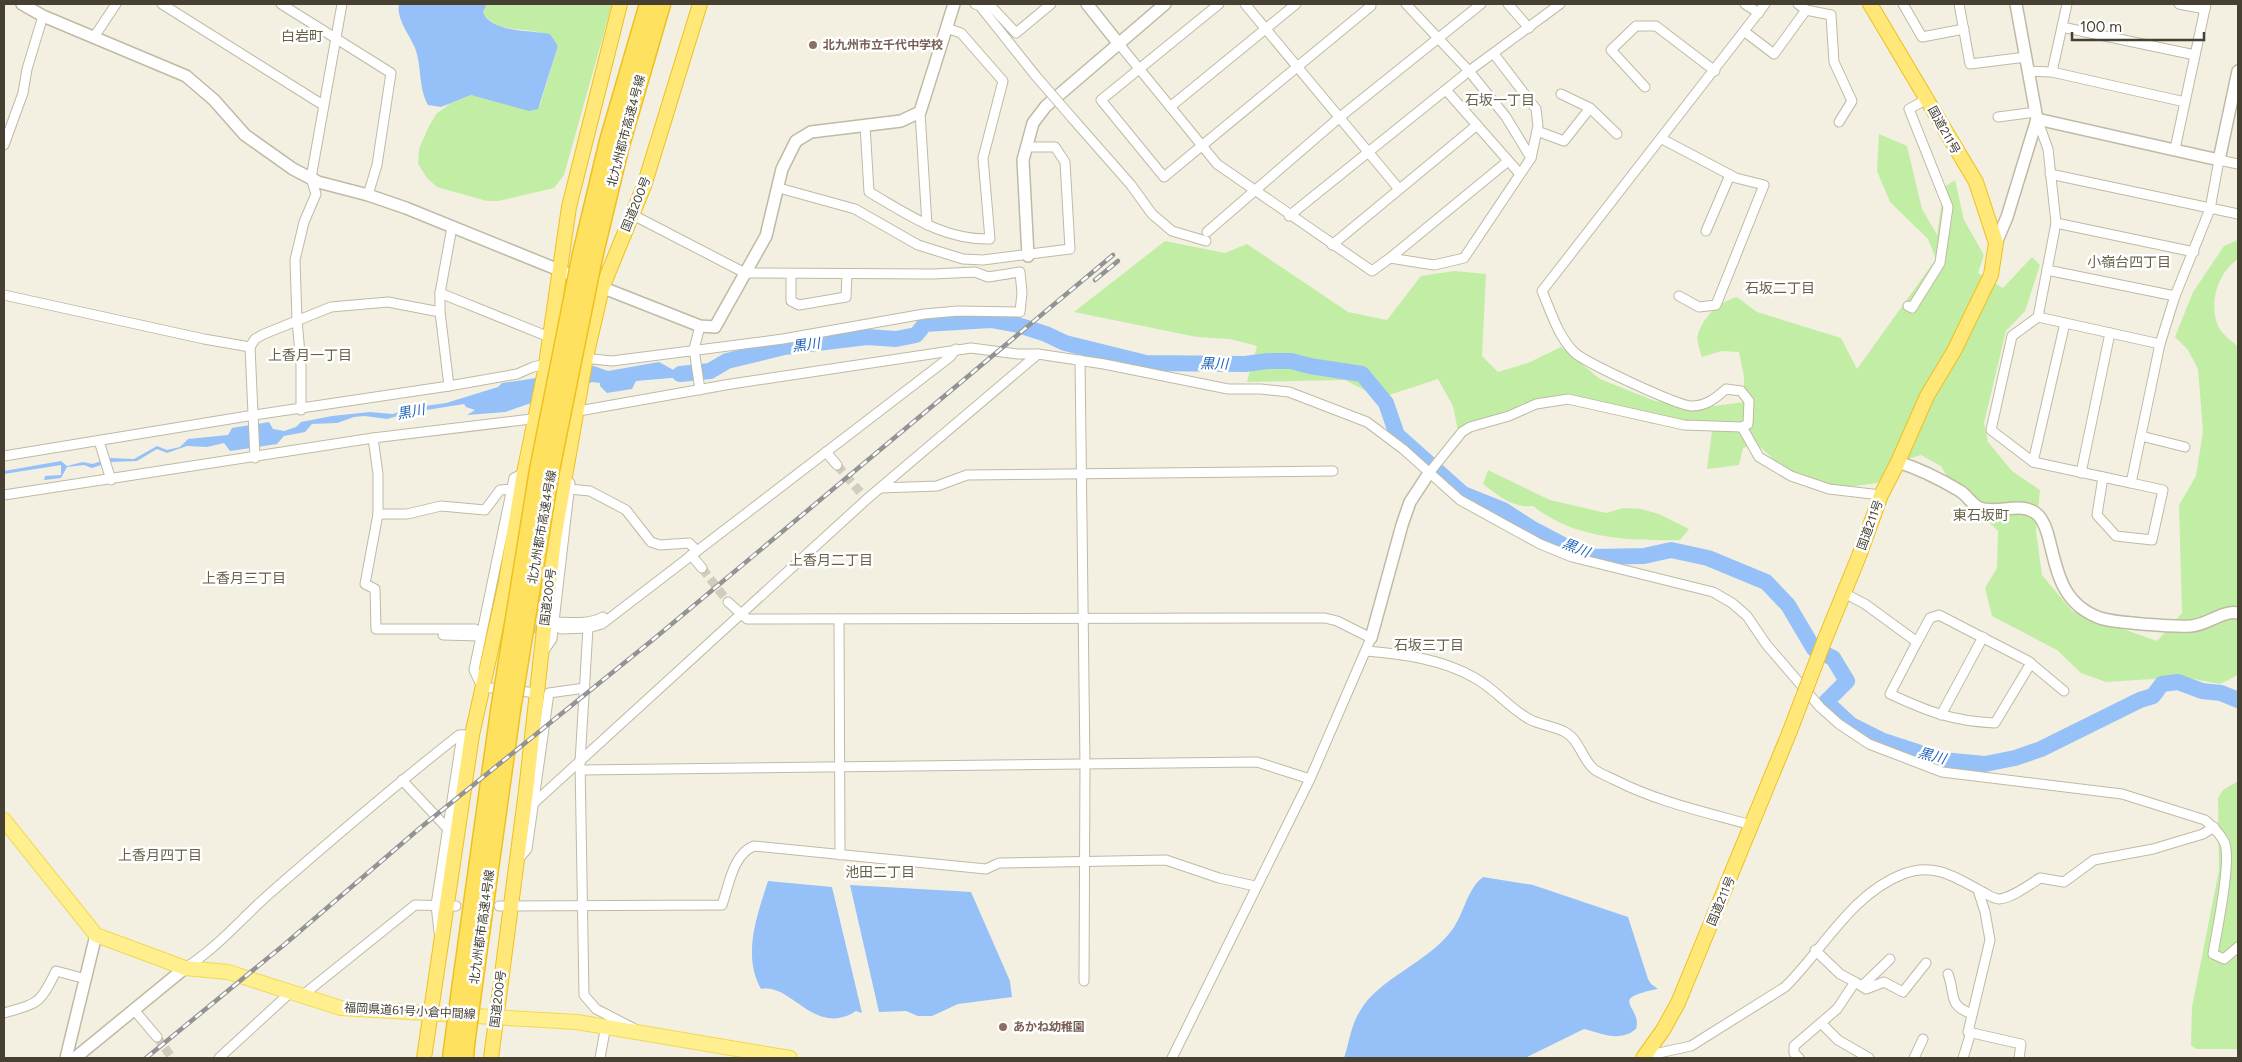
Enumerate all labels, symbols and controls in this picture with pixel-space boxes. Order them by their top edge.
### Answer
scale bar [2072,10,2204,42]
text: 100 m [2080,18,2122,36]
district label: 白岩町 [281,28,323,45]
place label: 北九州市立千代中学校 [823,38,943,52]
marker: 北九州市立千代中学校 [807,39,819,51]
street label: 北九州都市高速4号線 [604,73,648,189]
district label: 石坂一丁目 [1465,92,1535,109]
street label: 国道211号 [1925,104,1963,156]
street label: 国道200号 [619,174,653,234]
district label: 小嶺台四丁目 [2087,254,2171,271]
district label: 石坂二丁目 [1745,280,1815,297]
water label: 黒川 [791,335,823,355]
district label: 上香月一丁目 [268,347,352,364]
water label: 黒川 [1200,355,1230,373]
water label: 黒川 [396,401,428,423]
street label: 北九州都市高速4号線 [525,469,559,585]
street label: 国道211号 [1854,498,1886,552]
district label: 東石坂町 [1953,507,2009,524]
water label: 黒川 [1560,535,1594,562]
district label: 上香月二丁目 [789,552,873,569]
street label: 国道200号 [538,567,558,627]
district label: 上香月三丁目 [202,570,286,587]
district label: 石坂三丁目 [1394,637,1464,654]
water label: 黒川 [1916,744,1950,768]
district label: 上香月四丁目 [118,847,202,864]
district label: 池田二丁目 [845,864,915,881]
street label: 北九州都市高速4号線 [467,869,497,985]
street label: 国道211号 [1704,874,1738,928]
street label: 国道200号 [488,969,508,1029]
street label: 福岡県道61号小倉中間線 [344,1001,476,1021]
place label: あかね幼稚園 [1013,1020,1085,1034]
marker: あかね幼稚園 [997,1021,1009,1033]

